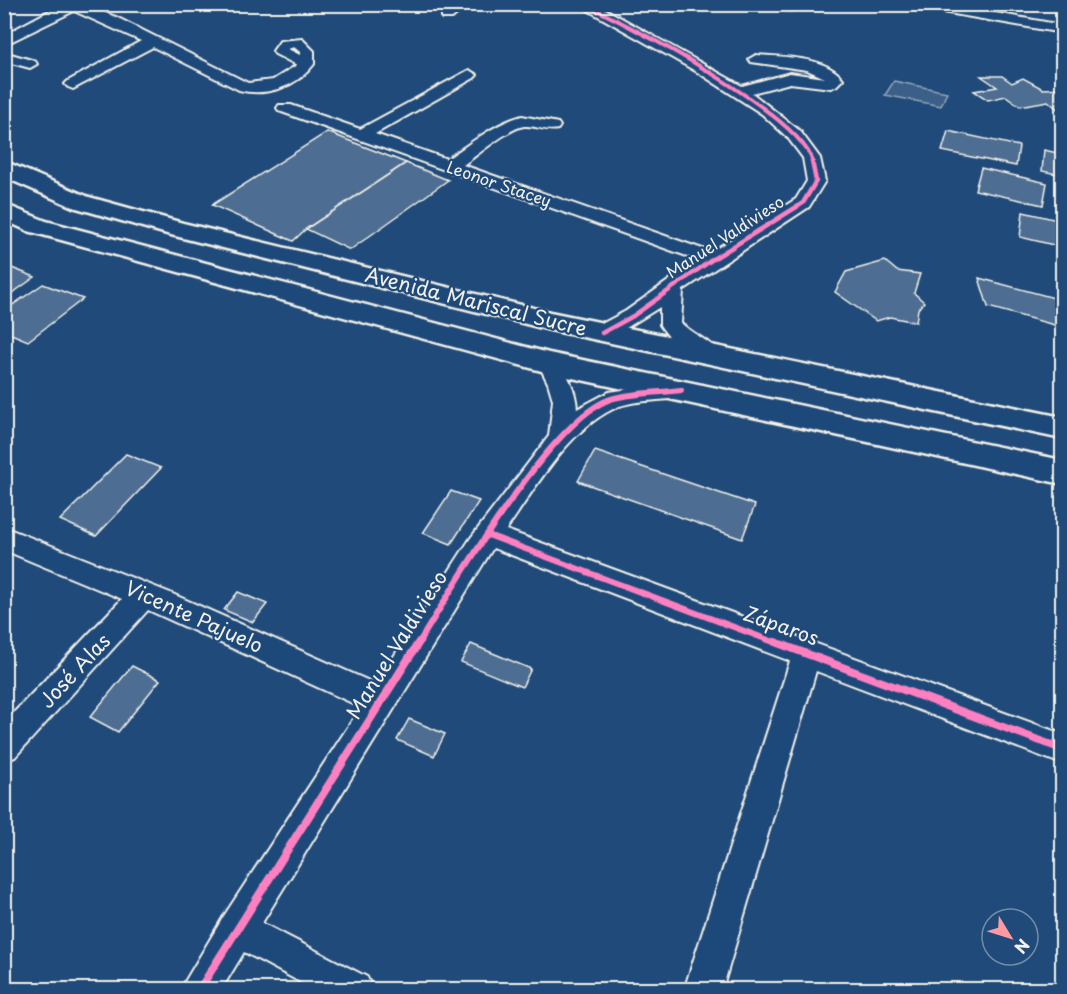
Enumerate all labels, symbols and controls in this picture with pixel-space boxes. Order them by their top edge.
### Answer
street label: Leonor Stacey [444,154,555,212]
street label: Manuel Valdivieso [661,189,788,283]
street label: Avenida Mariscal Sucre [362,259,590,343]
street label: Manuel Valdivieso [338,564,454,725]
street label: Vicente Pajuelo [121,572,268,660]
street label: Záparos [740,598,823,653]
street label: José Alas [32,626,117,714]
north arrow [980,907,1040,967]
text: N [1009,934,1036,959]

